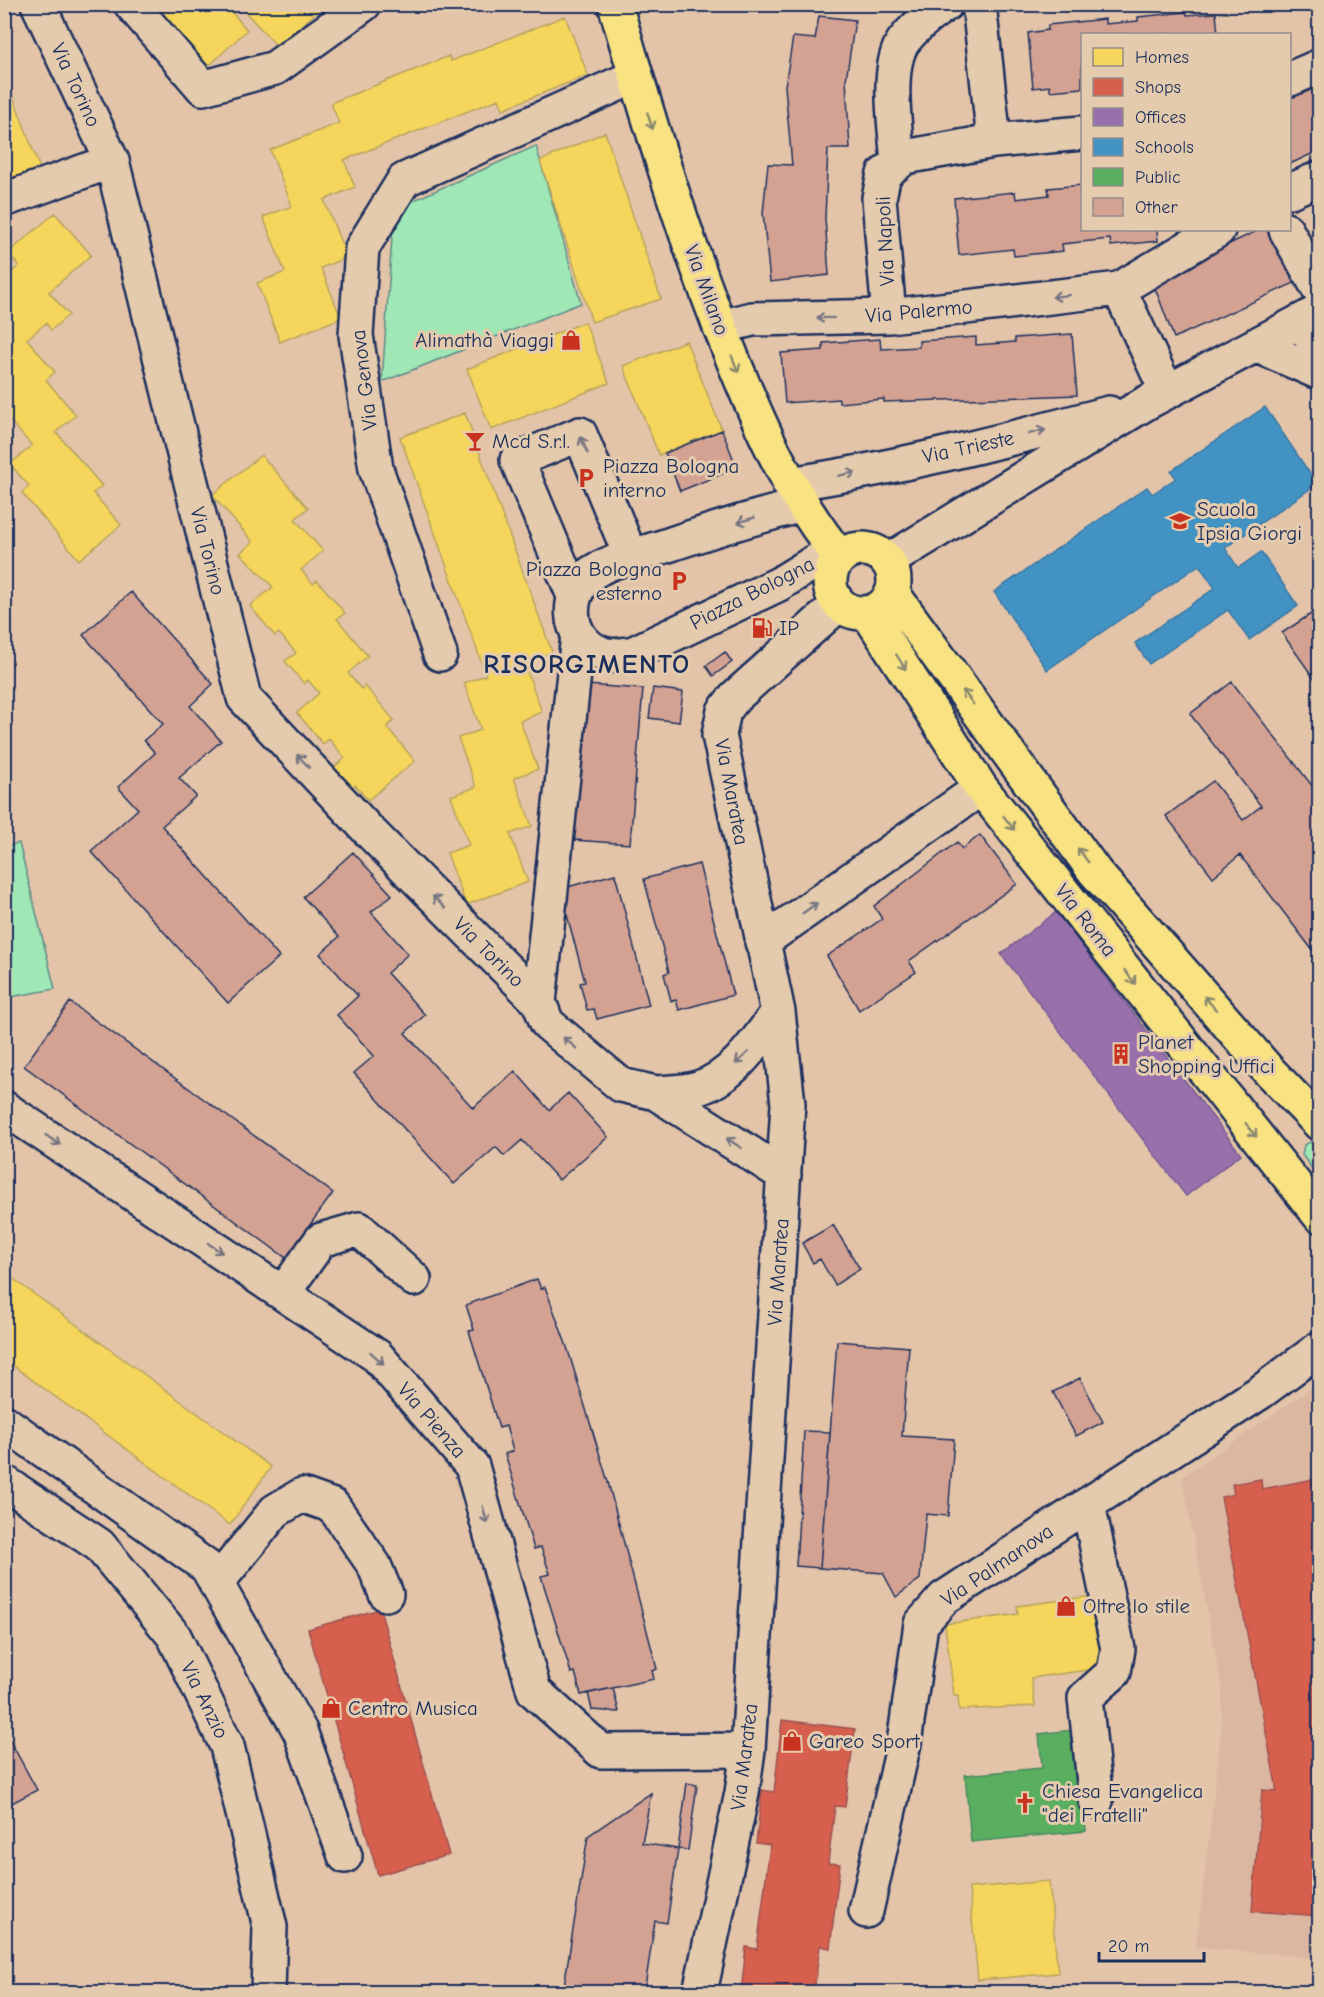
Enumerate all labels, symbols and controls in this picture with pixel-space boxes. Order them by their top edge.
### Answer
legend [1081,33,1291,231]
street label: Via Torino [46,39,106,131]
text: Homes [1135,47,1189,68]
text: Shops [1135,77,1181,98]
text: Offices [1135,107,1186,128]
one-way arrow [645,111,656,130]
text: Schools [1135,137,1194,158]
text: Public [1135,167,1181,188]
street label: Via Napoli [871,195,899,287]
text: Other [1135,197,1178,218]
street label: Via Milano [680,242,734,338]
one-way arrow [1051,291,1071,302]
street label: Via Palermo [864,294,974,328]
one-way arrow [815,312,835,323]
street label: Via Genova [346,328,382,432]
place label: Alimathà Viaggi [415,328,554,352]
shop icon: Alimathà Viaggi [559,328,583,352]
one-way arrow [730,355,741,373]
one-way arrow [1027,425,1046,437]
street label: Via Trieste [920,426,1016,468]
bar icon: Mcd S.r.l. [463,429,487,453]
place label: Mcd S.r.l. [492,429,570,453]
one-way arrow [578,436,589,455]
place label: Piazza Bologna interno [603,454,739,502]
parking icon: Piazza Bologna interno [574,466,598,490]
one-way arrow [837,468,856,479]
place label: Scuola Ipsia Giorgi [1197,497,1302,545]
street label: Via Torino [185,505,231,597]
school or university icon: Scuola Ipsia Giorgi [1168,509,1192,533]
one-way arrow [737,515,756,526]
street label: Piazza Bologna [686,551,818,635]
place label: Piazza Bologna esterno [526,557,662,605]
parking icon: Piazza Bologna esterno [667,569,691,593]
fuel station icon: IP [750,616,774,640]
place label: IP [779,616,799,640]
district label: RISORGIMENTO [483,649,691,680]
one-way arrow [895,653,907,670]
one-way arrow [962,690,974,706]
street label: Via Maratea [710,737,754,847]
one-way arrow [296,754,311,769]
one-way arrow [1003,815,1016,831]
one-way arrow [1077,847,1089,863]
street label: Via Roma [1050,879,1122,961]
one-way arrow [432,894,446,909]
one-way arrow [802,902,818,915]
street label: Via Torino [449,912,529,992]
one-way arrow [1124,968,1137,984]
one-way arrow [1203,996,1217,1011]
place label: Planet Shopping Uffici [1138,1030,1275,1078]
one-way arrow [562,1036,578,1049]
building icon: Planet Shopping Uffici [1109,1042,1133,1066]
one-way arrow [735,1051,750,1065]
one-way arrow [1245,1121,1258,1137]
one-way arrow [44,1134,61,1146]
one-way arrow [726,1137,743,1149]
street label: Via Maratea [762,1217,794,1327]
one-way arrow [207,1242,223,1254]
one-way arrow [369,1351,384,1365]
street label: Via Pienza [393,1377,471,1463]
one-way arrow [480,1505,492,1524]
street label: Via Palmanova [936,1519,1058,1611]
shop icon: Oltre lo stile [1054,1594,1078,1618]
place label: Oltre lo stile [1083,1594,1190,1618]
street label: Via Anzio [176,1658,234,1742]
shop icon: Centro Musica [319,1696,343,1720]
place label: Centro Musica [348,1696,478,1720]
street label: Via Maratea [726,1702,762,1812]
shop icon: Gareo Sport [780,1729,804,1753]
place label: Gareo Sport [809,1729,921,1753]
place label: Chiesa Evangelica "dei Fratelli" [1042,1779,1203,1827]
church icon: Chiesa Evangelica "dei Fratelli" [1013,1791,1037,1815]
scale bar [1099,1925,1204,1963]
text: 20 m [1108,1936,1149,1957]

